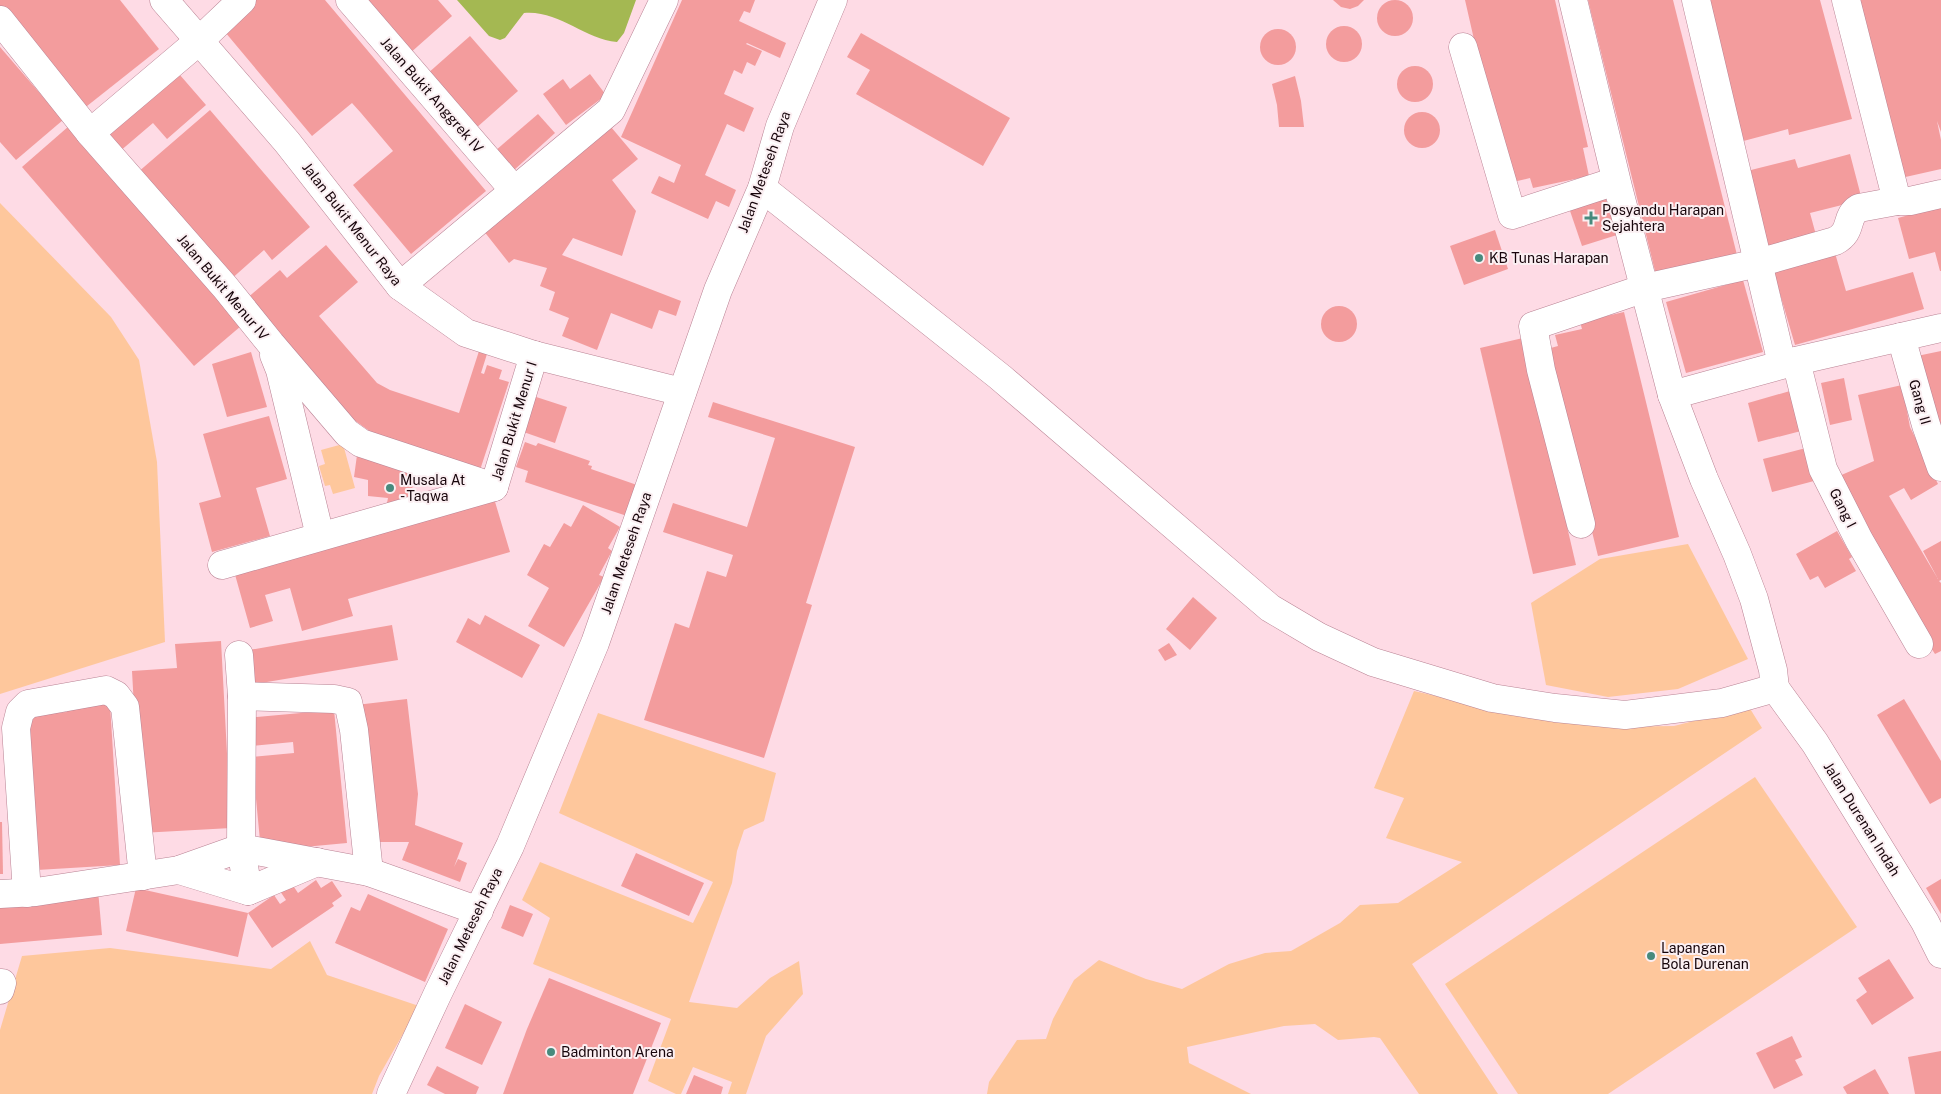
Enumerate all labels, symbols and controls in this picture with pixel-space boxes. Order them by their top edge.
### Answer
street label: Jalan Bukit Anggrek IV [378,34,487,156]
street label: Jalan Meteseh Raya [735,109,793,235]
street label: Jalan Bukit Menur Raya [299,159,405,289]
place label: Posyandu Harapan Sejahtera [1602,202,1724,234]
marker: Posyandu Harapan Sejahtera [1584,211,1598,225]
street label: Jalan Bukit Menur IV [174,231,272,344]
place label: KB Tunas Harapan [1489,250,1609,266]
marker: KB Tunas Harapan [1473,252,1485,264]
street label: Jalan Bukit Menur I [488,359,540,483]
street label: Gang II [1906,378,1934,426]
place label: Musala At - Taqwa [400,472,465,504]
marker: Musala At - Taqwa [384,482,396,494]
street label: Gang I [1826,486,1860,530]
street label: Jalan Meteseh Raya [598,490,654,616]
street label: Jalan Durenan Indah [1820,759,1904,879]
street label: Jalan Meteseh Raya [435,865,505,987]
place label: Lapangan Bola Durenan [1661,940,1749,972]
marker: Lapangan Bola Durenan [1645,950,1657,962]
place label: Badminton Arena [561,1044,674,1060]
marker: Badminton Arena [545,1046,557,1058]

